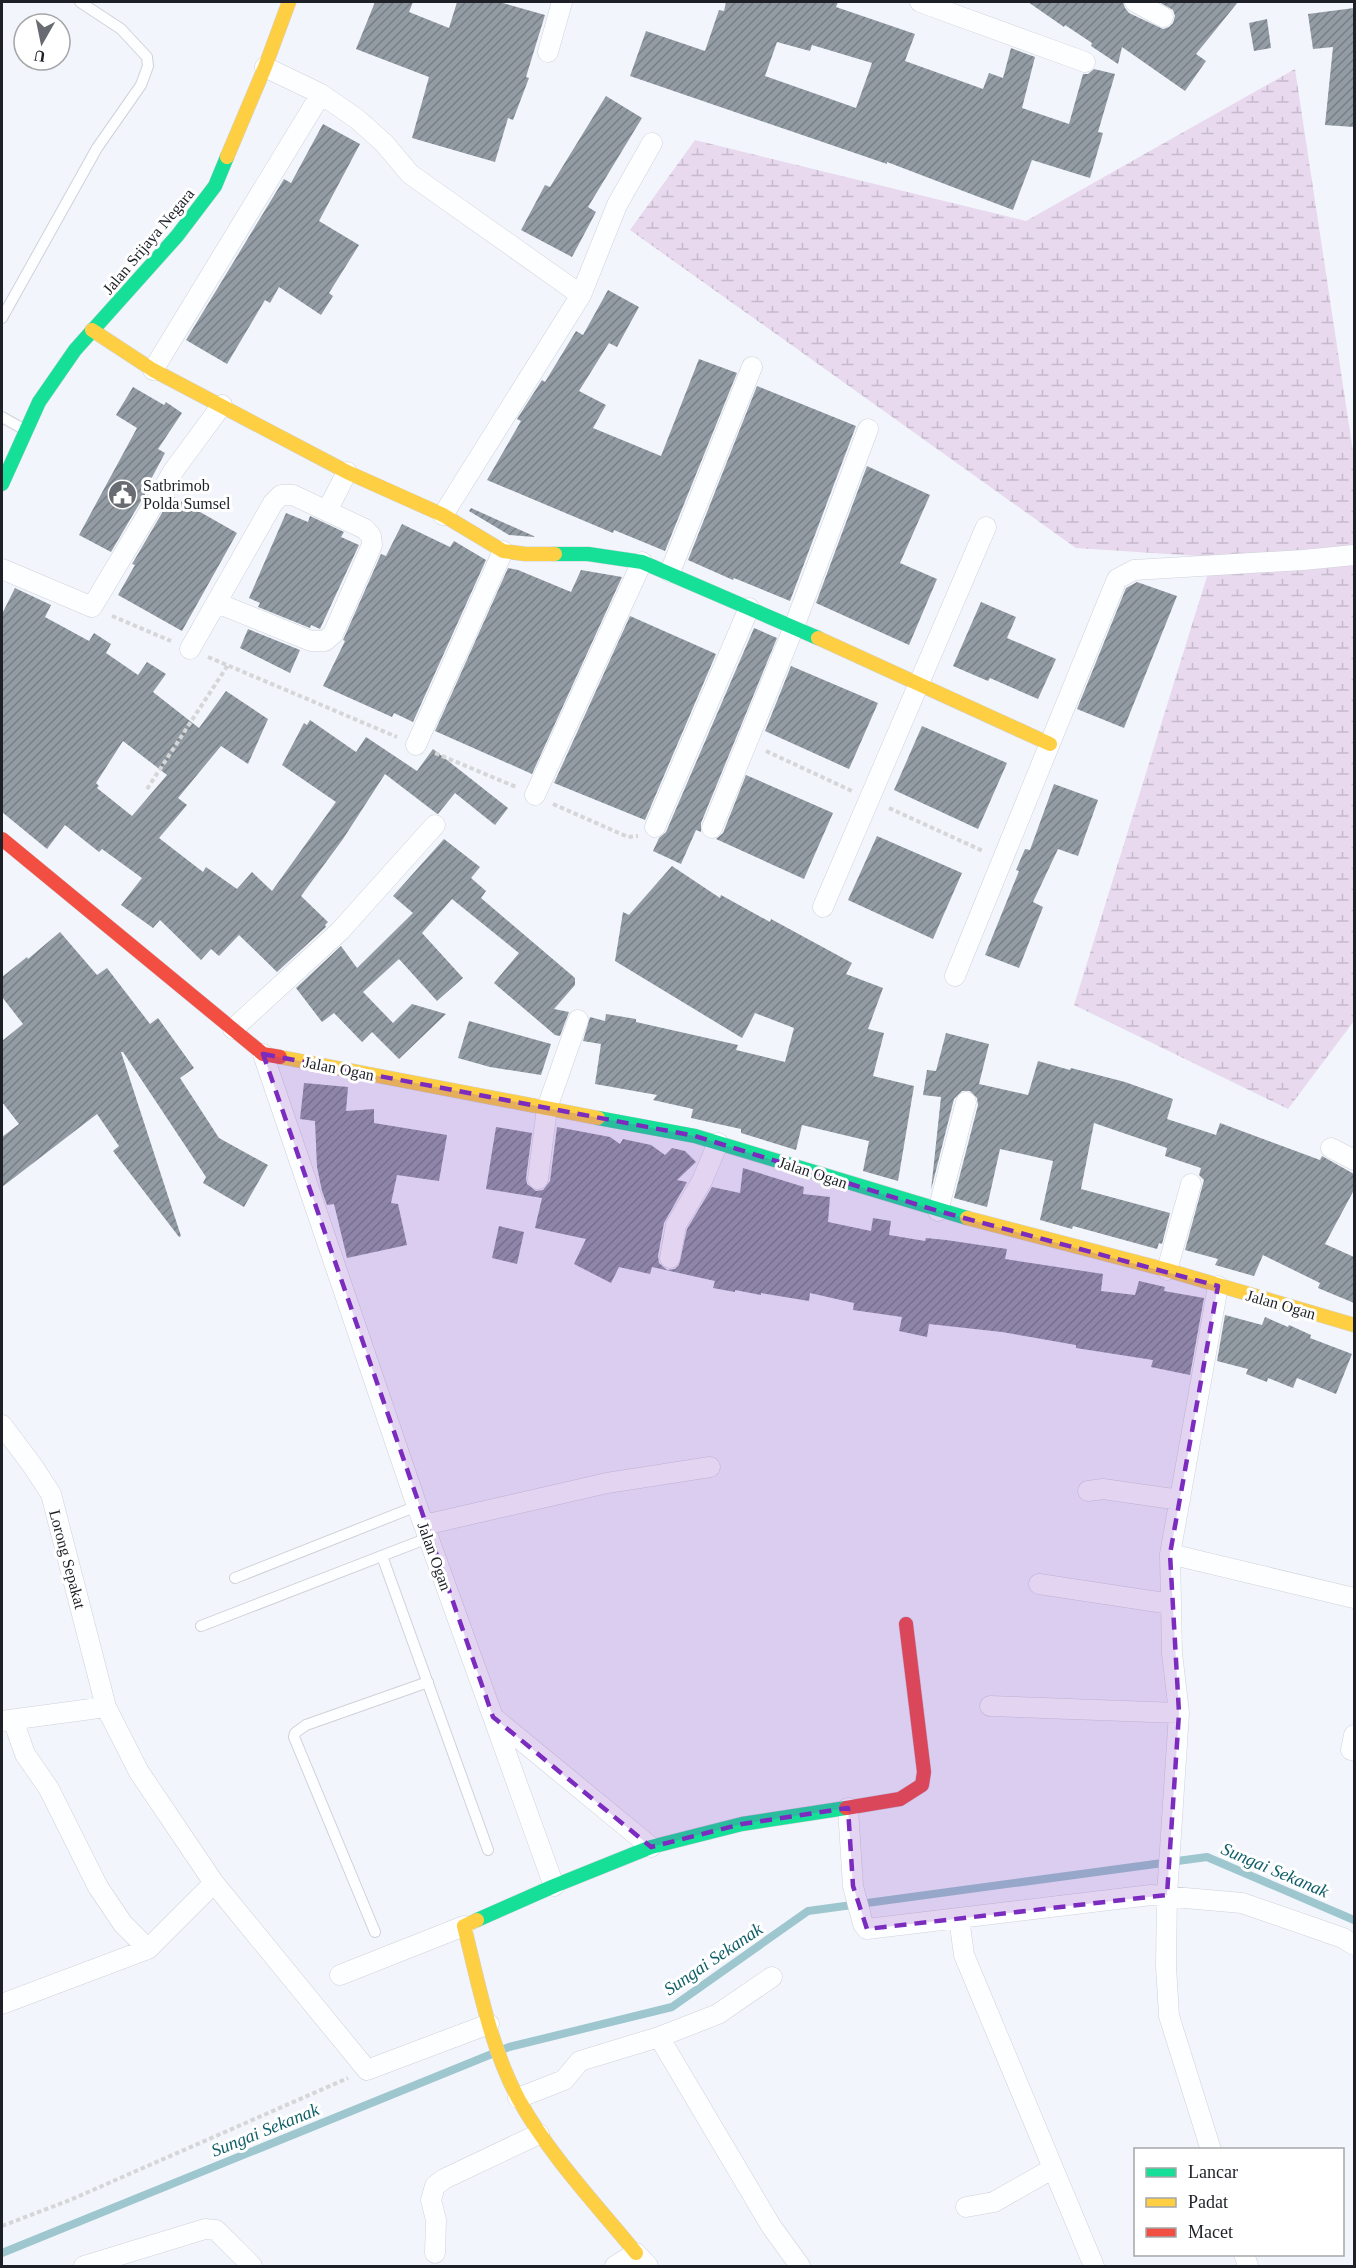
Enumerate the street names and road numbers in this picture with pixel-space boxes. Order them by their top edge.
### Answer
street label: Jalan Srijaya Negara [99,185,198,298]
street label: Jalan Ogan [302,1053,376,1085]
street label: Jalan Ogan [776,1153,849,1193]
street label: Jalan Ogan [1244,1286,1318,1323]
street label: Lorong Sepakat [45,1508,89,1611]
street label: Jalan Ogan [413,1520,455,1593]

